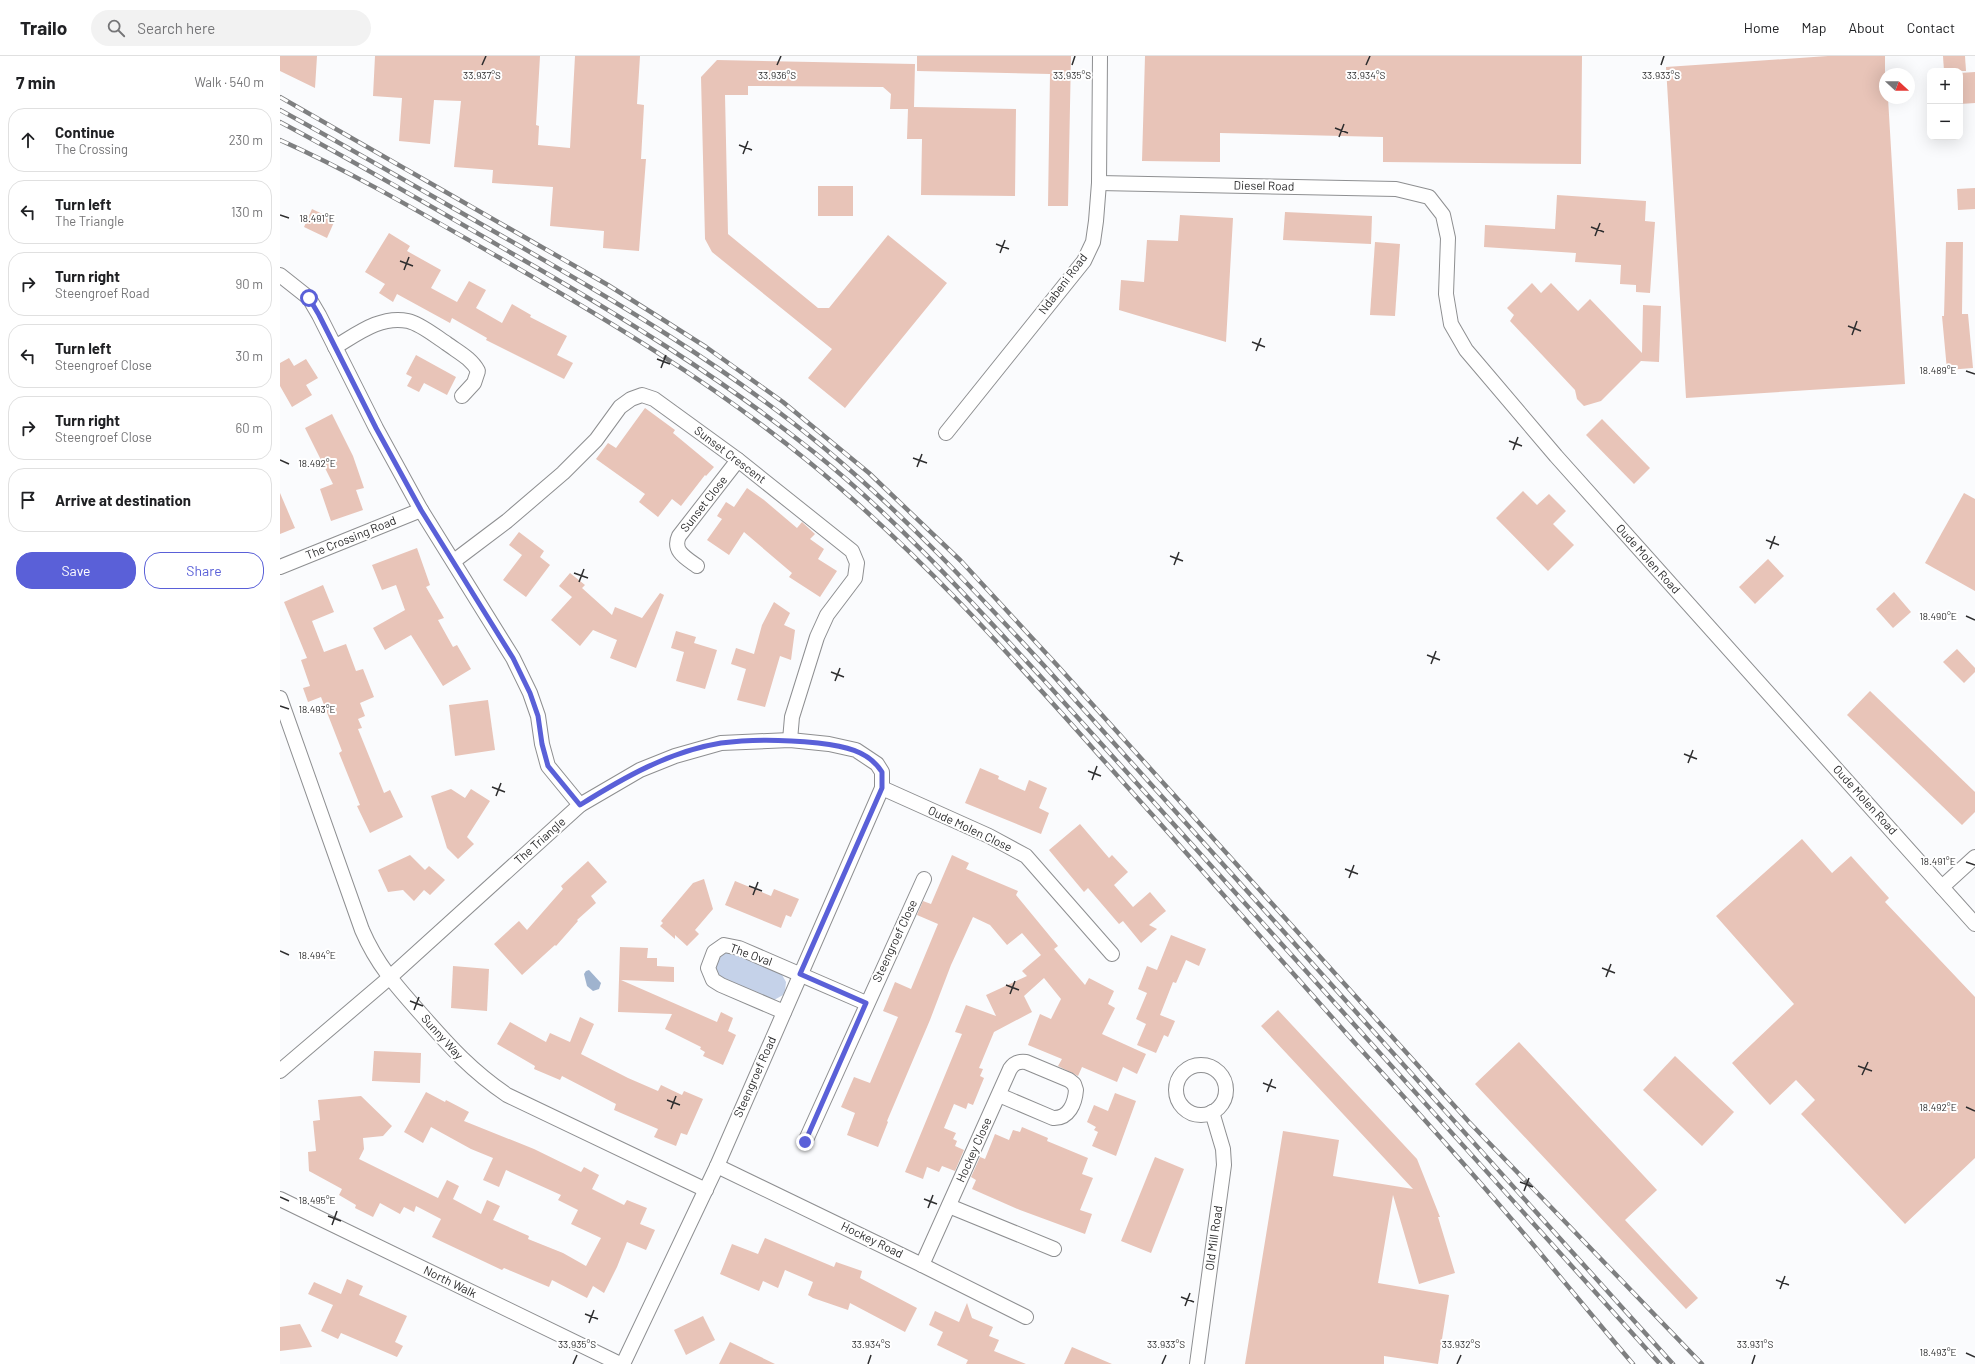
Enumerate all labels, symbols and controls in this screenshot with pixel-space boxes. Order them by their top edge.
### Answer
search box [91,10,371,46]
text: Trailo [20,16,67,39]
icon: search [105,17,127,39]
text: Search here [137,19,215,37]
text: Home [1744,19,1780,36]
text: Map [1802,19,1826,36]
text: About [1848,19,1885,36]
text: Contact [1907,19,1955,36]
north arrow [1879,68,1915,104]
map controls [1927,68,1963,140]
button: + [1927,68,1963,104]
text: 33.937°S [463,69,501,81]
text: 33.936°S [758,69,796,81]
text: 33.935°S [1053,69,1091,81]
text: 33.934°S [1347,69,1385,81]
text: 33.933°S [1642,69,1680,81]
text: 7 min [16,72,56,92]
text: Walk · 540 m [195,74,264,90]
button: − [1927,104,1963,140]
text: Continue [55,123,115,141]
icon: ahead [17,129,39,151]
text: 230 m [229,132,263,148]
text: The Crossing [55,141,128,157]
street label: Diesel Road [1234,177,1294,193]
text: Turn left [55,195,111,213]
icon: left [17,201,39,223]
text: 130 m [231,204,263,220]
text: 18.491°E [299,212,335,224]
text: The Triangle [55,213,124,229]
street label: Ndabeni Road [1035,250,1089,316]
text: Turn right [55,267,120,285]
icon: right [17,273,39,295]
text: 90 m [236,276,263,292]
text: Steengroef Road [55,285,150,301]
route start [300,289,318,307]
text: Turn left [55,339,111,357]
icon: left [17,345,39,367]
text: 30 m [236,348,263,364]
text: Steengroef Close [55,357,152,373]
text: 18.489°E [1919,364,1957,376]
text: Turn right [55,411,120,429]
icon: right [17,417,39,439]
text: 60 m [236,420,263,436]
street label: Sunset Crescent [692,423,769,486]
text: Steengroef Close [55,429,152,445]
text: 18.492°E [298,457,336,469]
street label: Sunset Close [677,472,730,534]
icon: arrive [17,489,39,511]
text: Arrive at destination [55,491,191,509]
street label: The Crossing Road [303,513,398,562]
street label: Oude Molen Road [1614,521,1684,596]
button: Save [16,552,136,589]
button: Share [144,552,264,589]
text: 18.490°E [1919,610,1957,622]
text: 18.493°E [298,703,336,715]
street label: Oude Molen Road [1831,762,1901,837]
street label: Oude Molen Close [926,802,1015,854]
street label: The Triangle [511,814,568,867]
text: 18.491°E [1920,855,1956,867]
street label: Steengroef Close [869,897,919,984]
street label: The Oval [728,940,774,968]
text: 18.494°E [298,949,336,961]
street label: Sunny Way [419,1011,467,1062]
street label: Steengroef Road [730,1034,778,1119]
text: 18.492°E [1919,1101,1957,1113]
street label: Hockey Close [953,1115,994,1184]
route end [796,1133,814,1151]
text: 18.495°E [298,1194,336,1206]
street label: Old Mill Road [1202,1205,1224,1271]
street label: Hockey Road [839,1218,906,1260]
street label: North Walk [422,1262,479,1300]
text: 33.935°S [558,1338,596,1350]
text: 33.934°S [852,1338,890,1350]
text: 33.933°S [1147,1338,1185,1350]
text: 33.932°S [1442,1338,1480,1350]
text: 33.931°S [1737,1338,1773,1350]
text: 18.493°E [1919,1346,1957,1358]

